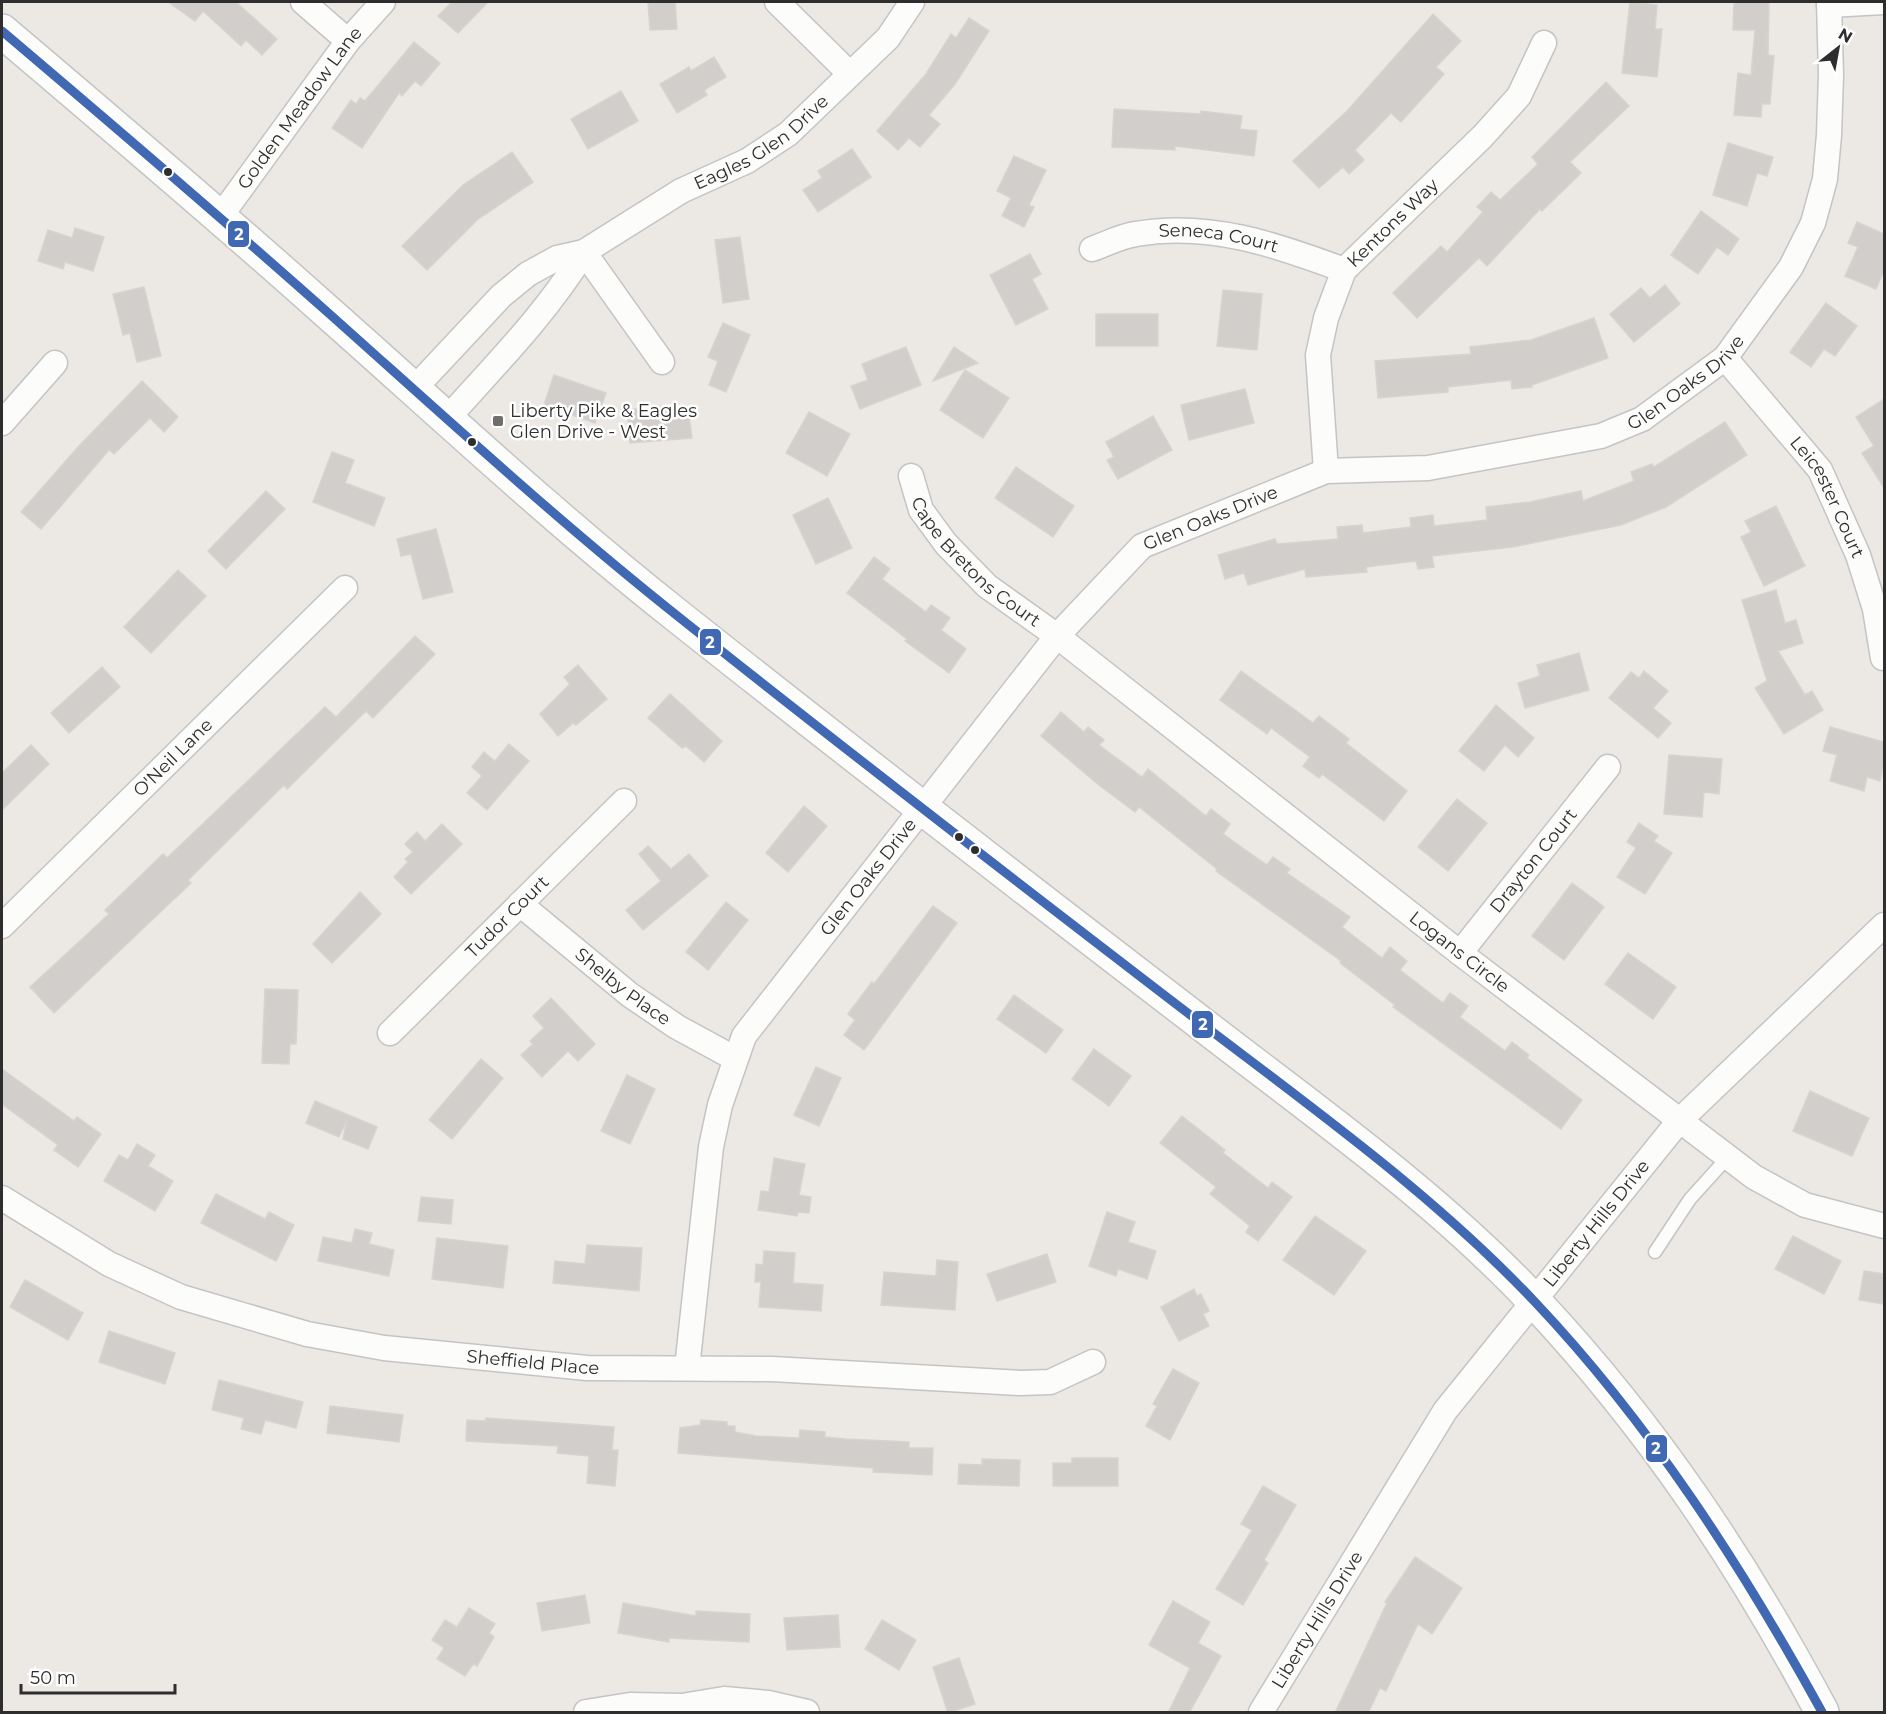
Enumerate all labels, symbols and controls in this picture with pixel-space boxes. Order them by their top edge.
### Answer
north arrow [1808,18,1868,78]
street label: Golden Meadow Lane [233,22,367,194]
text: N [1835,24,1856,47]
street label: Eagles Glen Drive [691,90,833,195]
unlabelled marker [162,166,174,178]
street label: Kentons Way [1342,174,1443,272]
street label: Seneca Court [1158,219,1281,258]
line badge: 2 [227,220,250,248]
text: 2 [234,225,244,244]
street label: Glen Oaks Drive [1624,331,1749,435]
place label: Liberty Pike & Eagles Glen Drive - West [510,400,697,443]
marker: Liberty Pike & Eagles Glen Drive - West [491,414,505,428]
street label: Leicester Court [1785,432,1869,561]
unlabelled marker [466,436,478,448]
street label: Glen Oaks Drive [1140,481,1281,555]
street label: Cape Bretons Court [907,494,1045,632]
line badge: 2 [699,628,722,656]
text: 2 [705,633,715,652]
street label: O'Neil Lane [129,714,217,801]
street label: Drayton Court [1485,804,1582,917]
street label: Glen Oaks Drive [815,814,921,940]
unlabelled marker [953,831,965,843]
unlabelled marker [969,844,981,856]
street label: Tudor Court [461,871,553,963]
street label: Logans Circle [1405,906,1514,998]
street label: Shelby Place [571,943,675,1030]
line badge: 2 [1191,1010,1214,1039]
text: 2 [1198,1015,1208,1034]
street label: Liberty Hills Drive [1539,1155,1654,1291]
street label: Sheffield Place [465,1345,599,1379]
line badge: 2 [1645,1434,1668,1463]
text: 2 [1651,1439,1661,1458]
street label: Liberty Hills Drive [1267,1547,1368,1693]
scale bar [21,1657,176,1695]
text: 50 m [30,1667,76,1689]

